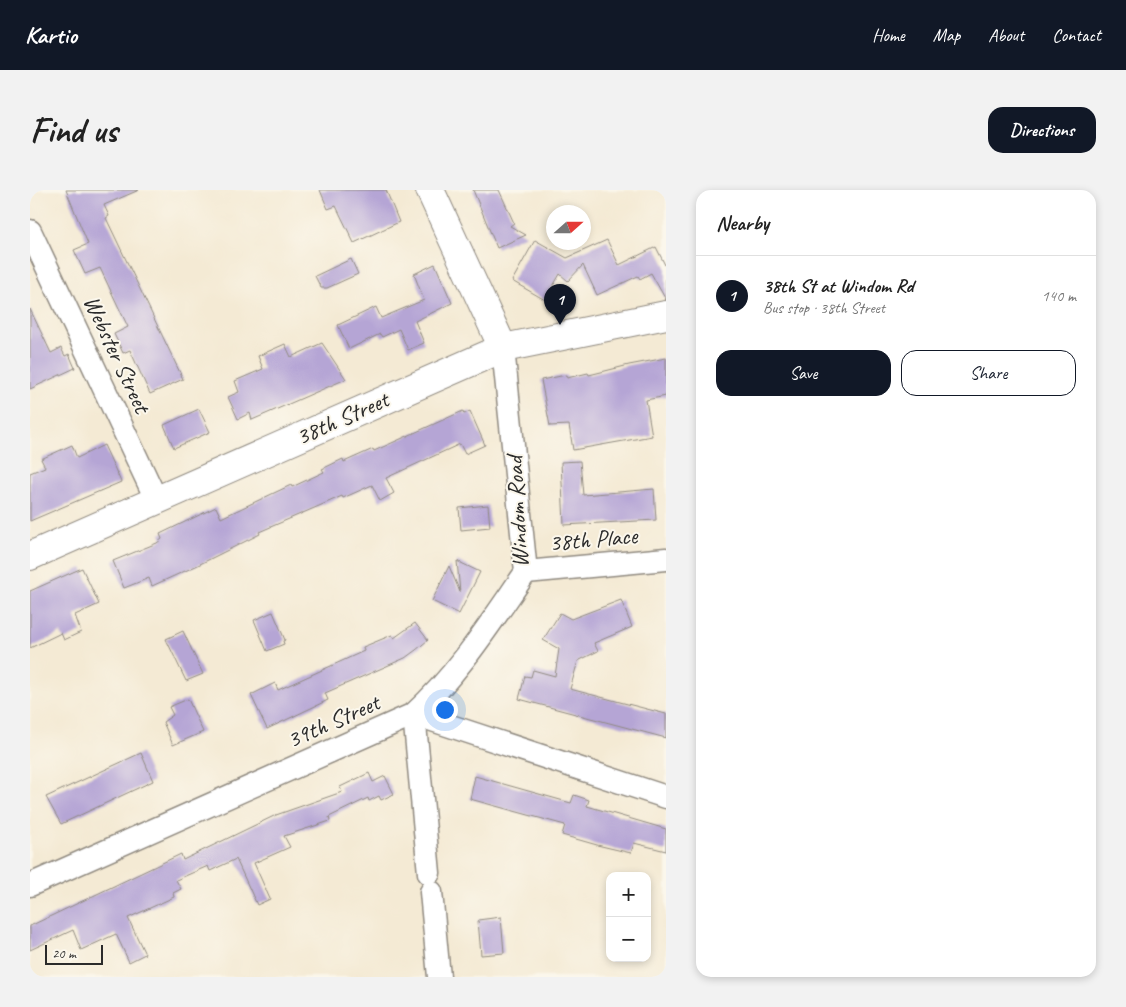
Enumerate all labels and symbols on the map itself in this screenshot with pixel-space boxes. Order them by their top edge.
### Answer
north arrow [546,205,591,250]
pin: 1 [544,284,576,325]
street label: Webster Street [77,291,158,419]
street label: 38th Street [291,384,395,452]
street label: Windom Road [499,452,535,568]
street label: 38th Place [548,520,640,558]
street label: 39th Street [282,687,386,755]
your location [432,697,458,723]
scale bar [45,942,102,965]

